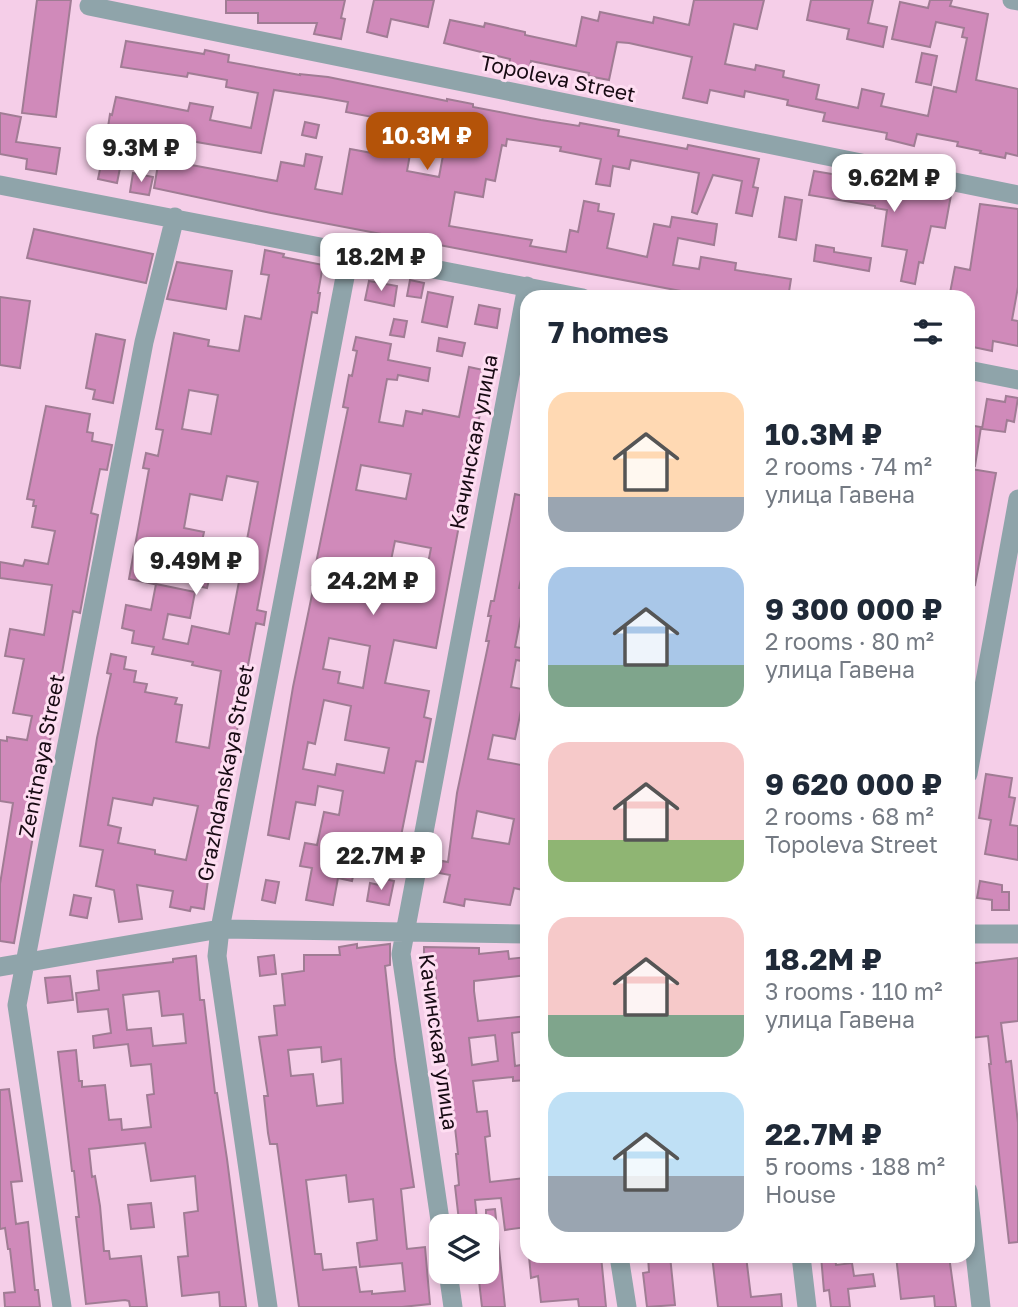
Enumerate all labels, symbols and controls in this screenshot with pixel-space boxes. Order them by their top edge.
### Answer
street label: Topoleva Street [478,49,638,107]
pin: 10.3M ₽ [362,113,492,172]
text: 10.3M ₽ [382,121,472,149]
pin: 9.3M ₽ [84,124,198,184]
text: 9.3M ₽ [102,133,180,161]
pin: 9.62M ₽ [829,154,959,214]
text: 9.62M ₽ [848,163,940,191]
pin: 18.2M ₽ [316,233,446,293]
text: 18.2M ₽ [336,242,426,270]
icon: filters [909,313,947,351]
text: 7 homes [548,314,669,350]
street label: Качинская улица [443,352,503,531]
text: 10.3M ₽ [765,416,882,452]
icon: home [604,420,688,504]
text: 2 rooms · 74 m² [765,452,932,480]
text: улица Гавена [765,480,915,508]
pin: 9.49M ₽ [131,538,261,597]
text: 9.49M ₽ [150,546,242,574]
pin: 24.2M ₽ [308,558,438,617]
text: 24.2M ₽ [327,566,419,594]
text: 9 300 000 ₽ [765,591,943,627]
icon: home [604,595,688,679]
text: 2 rooms · 80 m² [765,627,934,655]
text: улица Гавена [765,655,915,683]
street label: Grazhdanskaya Street [191,662,259,884]
street label: Zenitnaya Street [12,672,70,840]
text: 9 620 000 ₽ [765,766,942,802]
icon: home [604,770,688,854]
text: 2 rooms · 68 m² [765,802,934,830]
text: Topoleva Street [765,830,938,858]
pin: 22.7M ₽ [316,832,446,892]
text: 22.7M ₽ [336,841,426,869]
text: 18.2M ₽ [765,941,882,977]
icon: home [604,945,688,1029]
street label: Качинская улица [414,952,464,1132]
text: 3 rooms · 110 m² [765,977,942,1005]
text: улица Гавена [765,1005,915,1033]
text: 22.7M ₽ [765,1116,882,1152]
icon: home [604,1120,688,1204]
text: 5 rooms · 188 m² [765,1152,945,1180]
text: House [765,1180,836,1208]
map controls [429,1214,499,1284]
button: layers [429,1214,499,1284]

